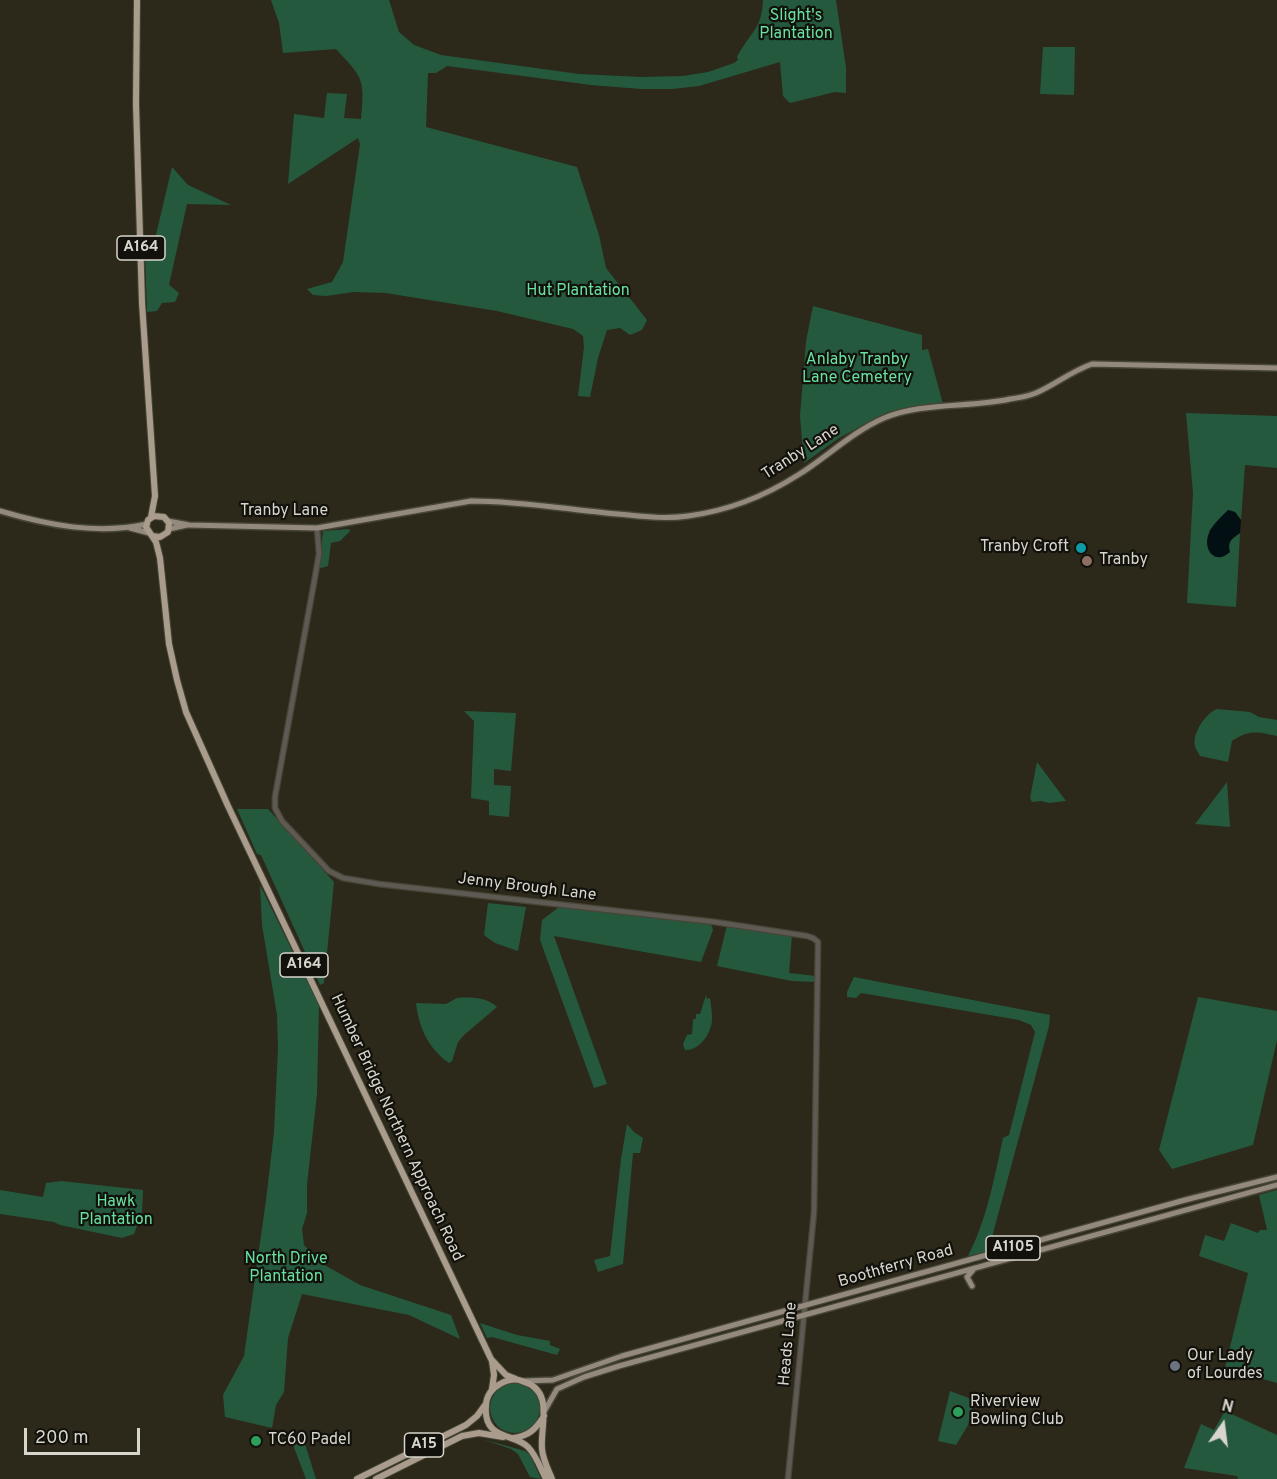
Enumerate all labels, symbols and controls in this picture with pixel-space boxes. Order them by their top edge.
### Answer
park label: Slight's Plantation [759,7,833,45]
road number: A164 [117,236,165,260]
park label: Hut Plantation [526,282,630,302]
park label: Anlaby Tranby Lane Cemetery [802,351,912,389]
street label: Tranby Lane [759,421,843,485]
street label: Tranby Lane [240,502,328,522]
place label: Tranby Croft [980,538,1069,558]
marker: Tranby Croft [1074,541,1088,555]
place label: Tranby [1099,551,1148,571]
marker: Tranby [1080,554,1094,568]
street label: Jenny Brough Lane [457,870,597,906]
road number: A164 [280,953,328,977]
street label: Humber Bridge Northern Approach Road [326,991,466,1265]
park label: Hawk Plantation [79,1193,153,1231]
road number: A1105 [986,1236,1040,1260]
street label: Boothferry Road [836,1241,956,1293]
park label: North Drive Plantation [244,1250,328,1288]
street label: Heads Lane [776,1301,802,1387]
place label: Our Lady of Lourdes [1187,1347,1263,1385]
marker: Our Lady of Lourdes [1168,1359,1182,1373]
place label: Riverview Bowling Club [970,1393,1064,1431]
north arrow [1193,1395,1253,1455]
text: N [1219,1396,1235,1419]
marker: Riverview Bowling Club [951,1405,965,1419]
scale bar [27,1416,142,1454]
text: 200 m [35,1427,88,1450]
place label: TC60 Padel [268,1431,351,1451]
road number: A15 [404,1433,444,1457]
marker: TC60 Padel [249,1434,263,1448]

